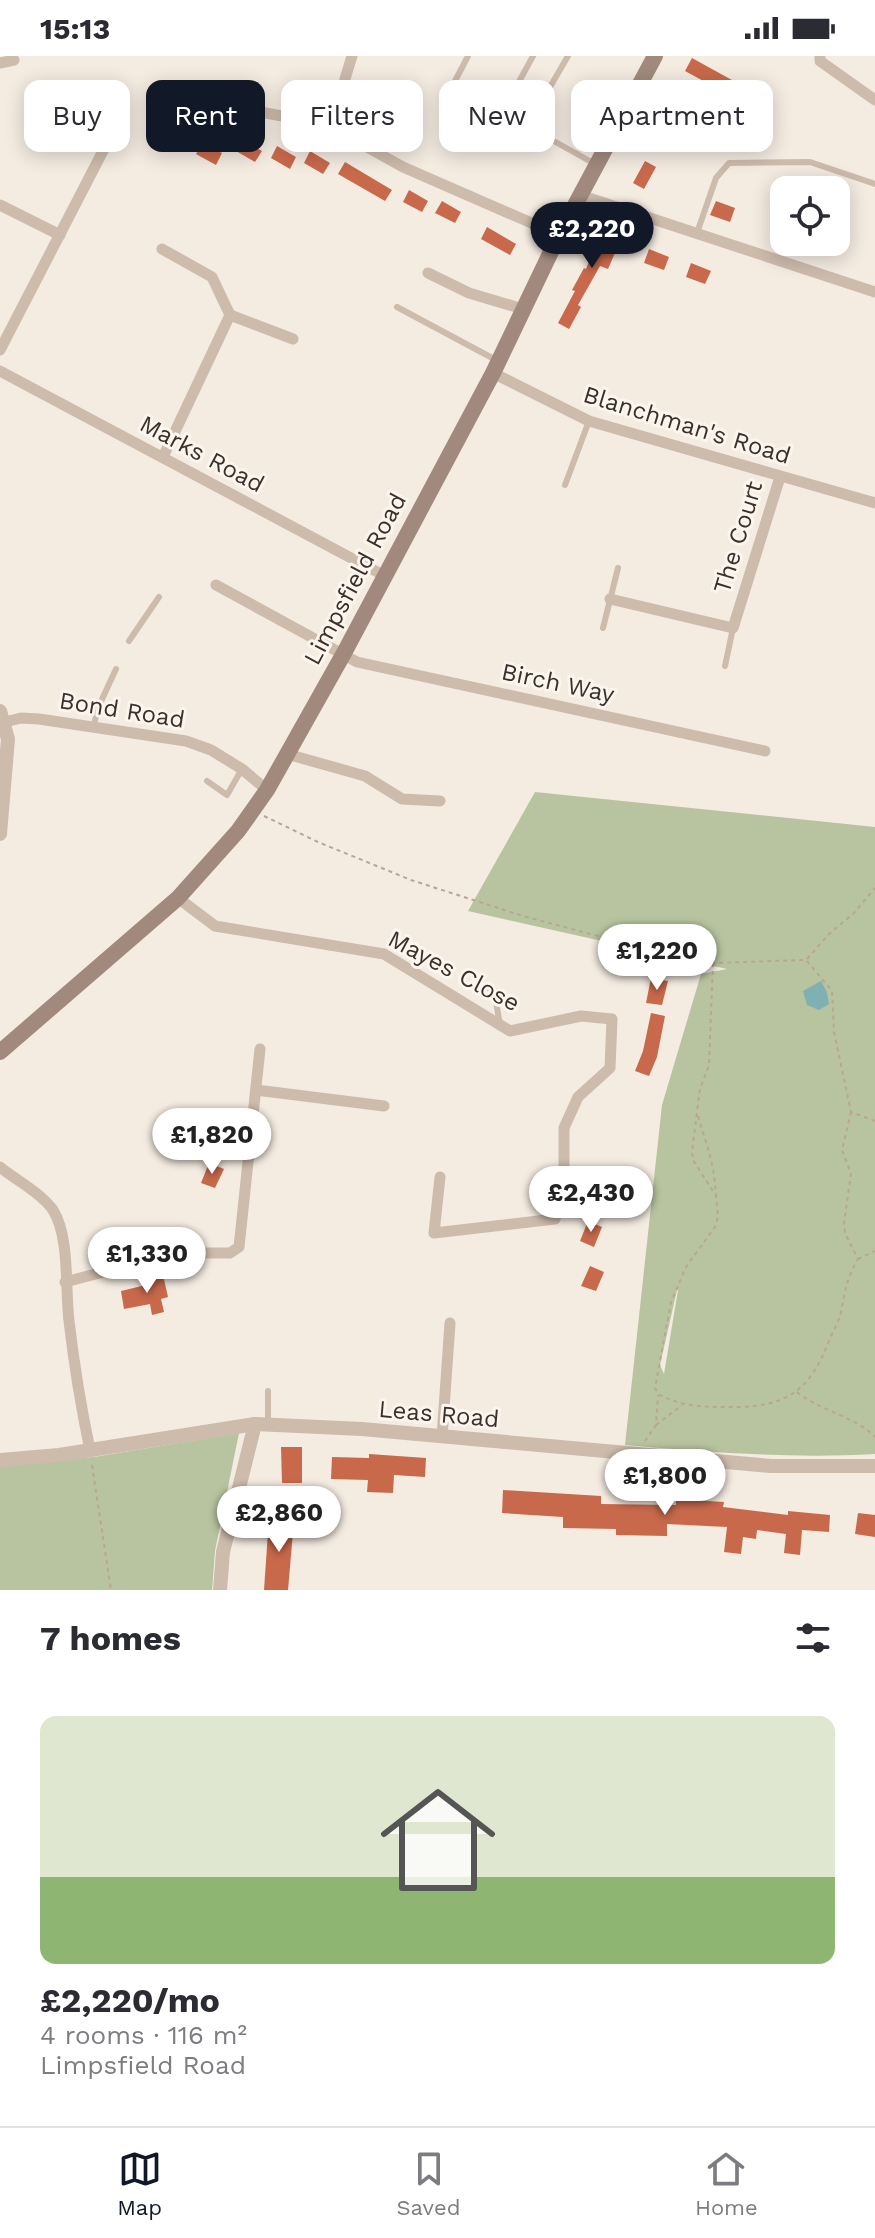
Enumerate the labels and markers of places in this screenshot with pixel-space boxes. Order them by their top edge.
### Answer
pin: £2,220 [527,202,657,270]
pin: £1,220 [592,924,722,992]
pin: £1,820 [147,1108,277,1176]
pin: £2,430 [526,1166,656,1234]
pin: £1,330 [82,1227,212,1295]
pin: £1,800 [600,1449,730,1517]
pin: £2,860 [214,1486,344,1554]

